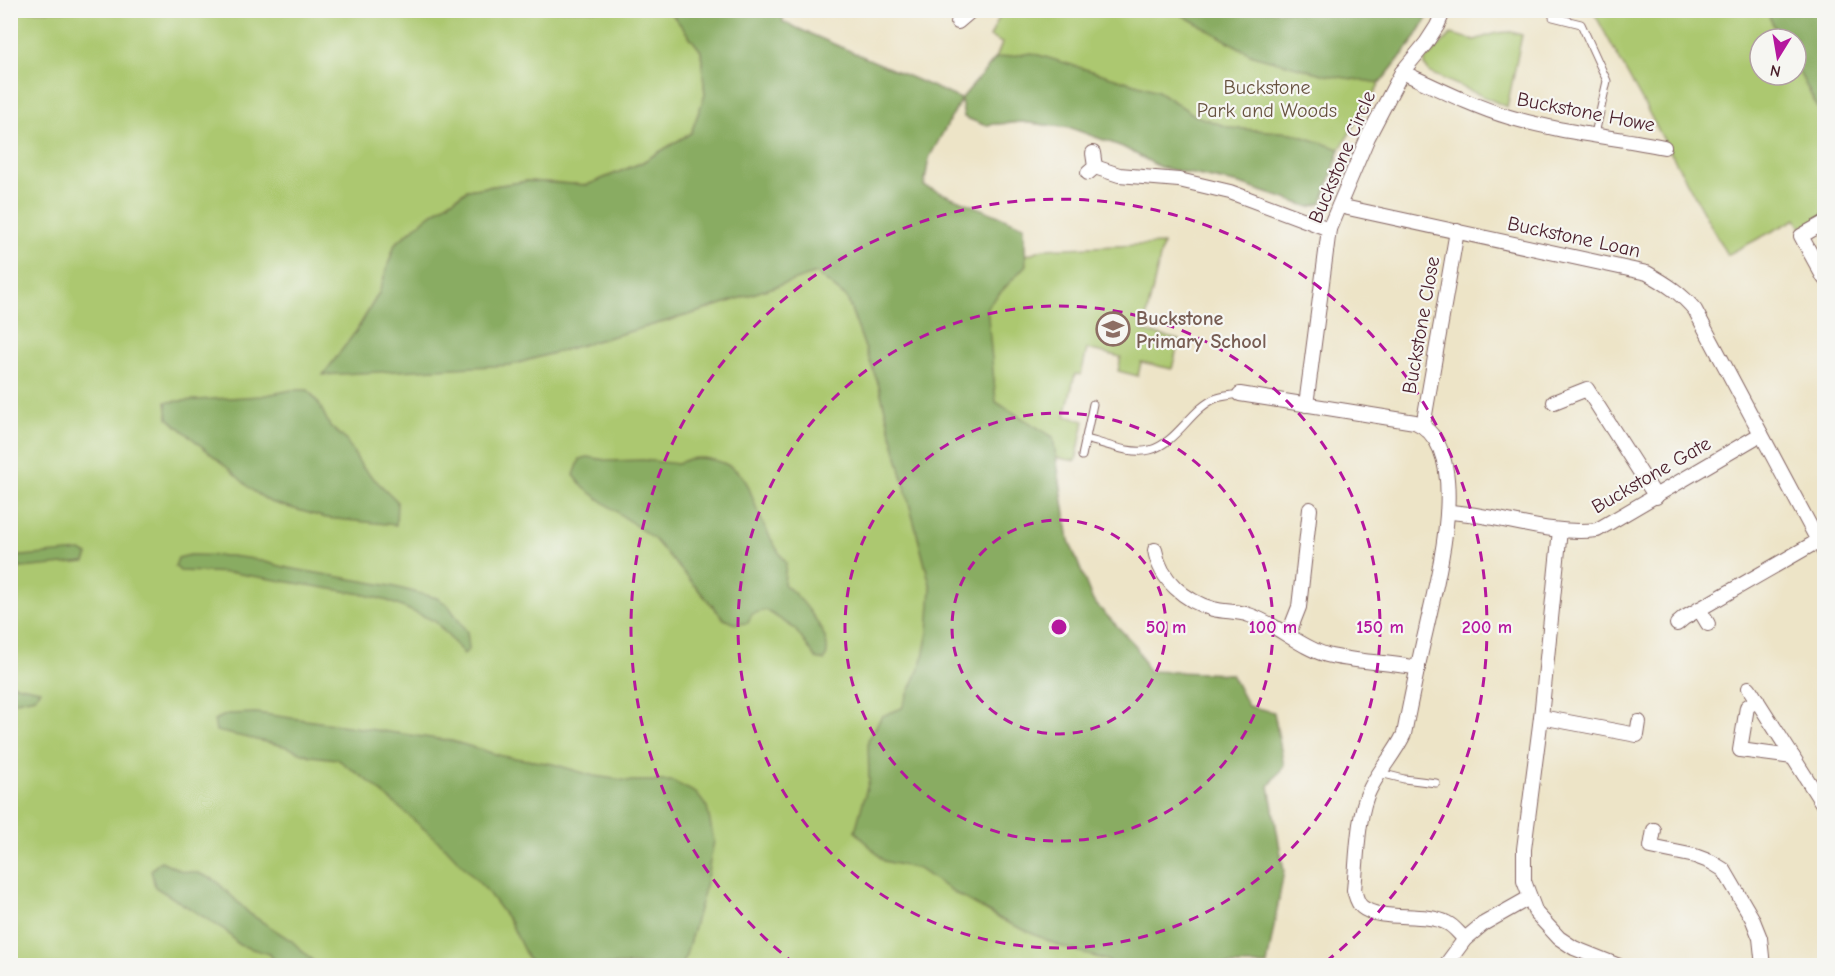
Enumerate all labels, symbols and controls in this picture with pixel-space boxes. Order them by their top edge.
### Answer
north arrow [1748,27,1808,87]
text: N [1768,61,1782,81]
park label: Buckstone Park and Woods [1197,76,1337,122]
street label: Buckstone Circle [1304,87,1380,227]
street label: Buckstone Howe [1515,87,1657,137]
street label: Buckstone Loan [1505,212,1643,262]
street label: Buckstone Close [1398,254,1444,396]
place label: Buckstone Primary School [1136,307,1267,353]
school or university icon: Buckstone Primary School [1095,311,1131,347]
street label: Buckstone Gate [1587,432,1715,518]
centre of rings [1049,617,1069,637]
text: 50 m [1146,617,1186,638]
text: 100 m [1249,617,1297,638]
text: 150 m [1356,617,1404,638]
text: 200 m [1462,617,1512,638]

